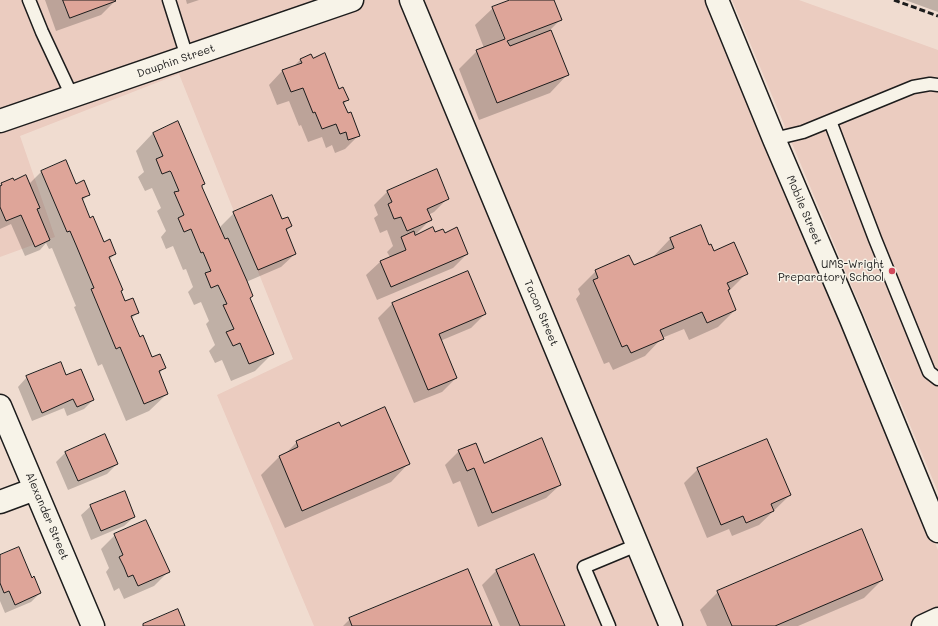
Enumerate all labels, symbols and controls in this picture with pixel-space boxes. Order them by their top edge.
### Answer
street label: Dauphin Street [135,42,217,80]
street label: Mobile Street [784,173,824,247]
place label: UMS-Wright Preparatory School [778,258,884,284]
marker: UMS-Wright Preparatory School [887,266,897,276]
street label: Tacon Street [521,278,561,348]
street label: Alexander Street [23,470,71,562]

